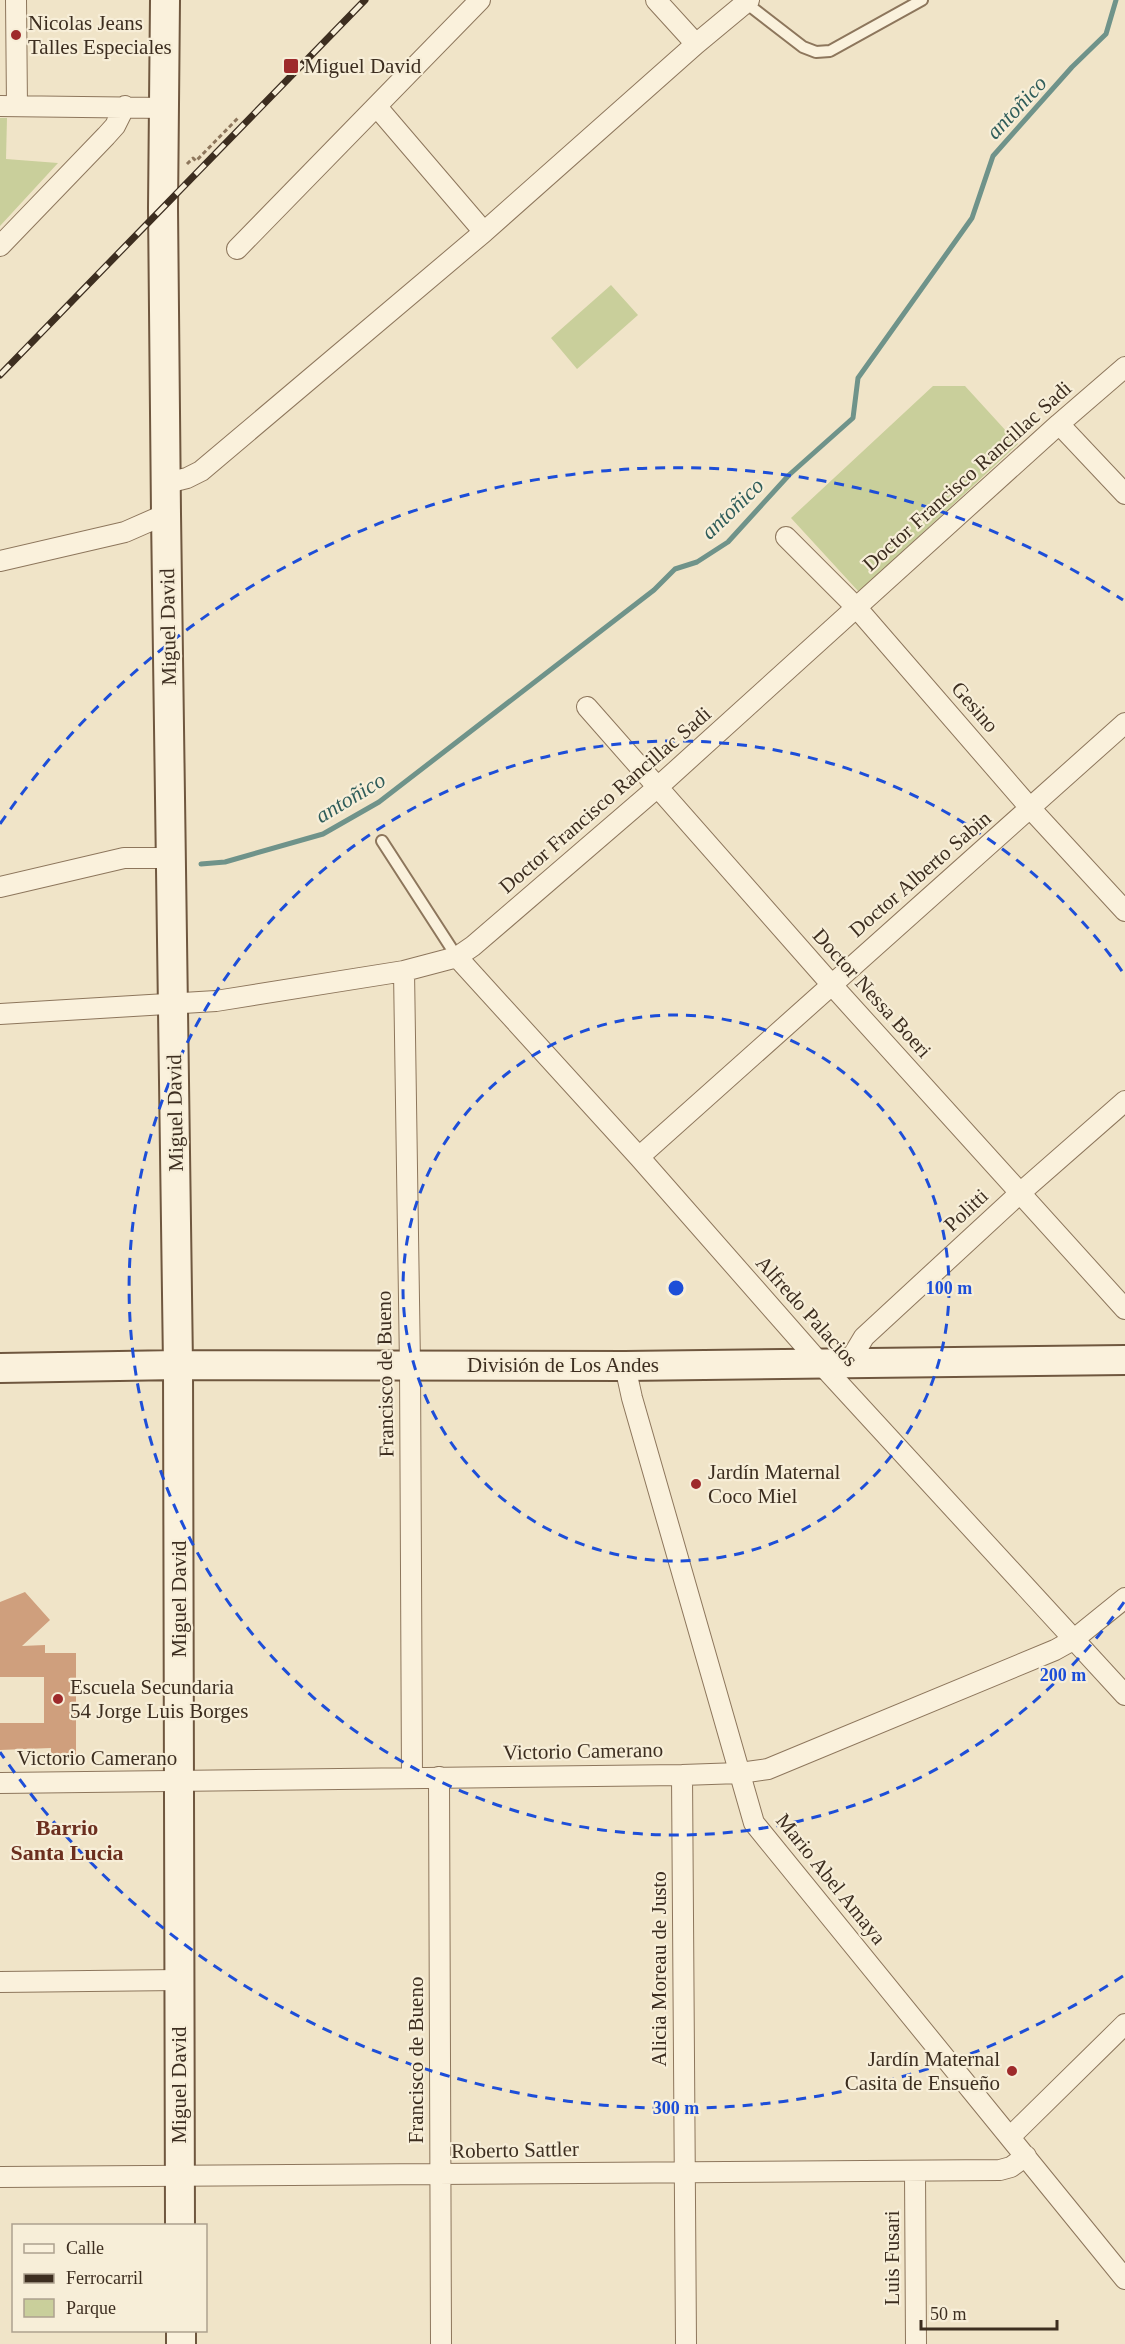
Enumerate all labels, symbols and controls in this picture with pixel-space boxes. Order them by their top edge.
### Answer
place label: Nicolas Jeans Talles Especiales [28,11,172,59]
marker: Nicolas Jeans Talles Especiales [9,28,23,42]
place label: Miguel David [304,54,422,78]
marker: Miguel David [282,57,300,75]
water label: antoñico [981,71,1052,144]
street label: Doctor Francisco Rancillac Sadi [858,376,1076,576]
water label: antoñico [696,473,769,544]
street label: Miguel David [155,568,181,686]
street label: Gesino [946,677,1004,737]
street label: Doctor Francisco Rancillac Sadi [494,702,716,898]
water label: antoñico [311,767,390,828]
street label: Doctor Alberto Sabin [844,806,996,942]
street label: Doctor Nessa Boeri [808,923,936,1063]
street label: Miguel David [162,1054,188,1172]
street label: Politti [939,1184,993,1236]
street label: Alfredo Palacios [751,1251,863,1371]
centre of rings [666,1278,686,1298]
text: 100 m [926,1278,972,1298]
street label: Francisco de Bueno [372,1290,398,1458]
street label: División de Los Andes [467,1353,659,1377]
place label: Jardín Maternal Coco Miel [708,1460,841,1508]
marker: Jardín Maternal Coco Miel [689,1477,703,1491]
street label: Miguel David [167,1540,191,1658]
text: 200 m [1040,1665,1086,1685]
place label: Escuela Secundaria 54 Jorge Luis Borges [70,1675,248,1723]
marker: Escuela Secundaria 54 Jorge Luis Borges [51,1692,65,1706]
street label: Victorio Camerano [503,1738,663,1764]
street label: Victorio Camerano [17,1746,177,1770]
street label: Mario Abel Amaya [771,1809,891,1950]
district label: Barrio Santa Lucia [10,1815,124,1865]
street label: Alicia Moreau de Justo [647,1871,671,2067]
street label: Francisco de Bueno [404,1977,428,2143]
street label: Miguel David [167,2026,191,2144]
place label: Jardín Maternal Casita de Ensueño [845,2047,1000,2095]
marker: Jardín Maternal Casita de Ensueño [1005,2064,1019,2078]
text: 300 m [653,2098,699,2118]
street label: Roberto Sattler [451,2137,579,2163]
street label: Luis Fusari [880,2210,904,2306]
legend [12,2224,207,2332]
text: Calle [66,2238,104,2258]
text: Ferrocarril [66,2268,143,2288]
scale bar [921,2293,1058,2331]
text: Parque [66,2298,116,2318]
text: 50 m [930,2304,967,2324]

